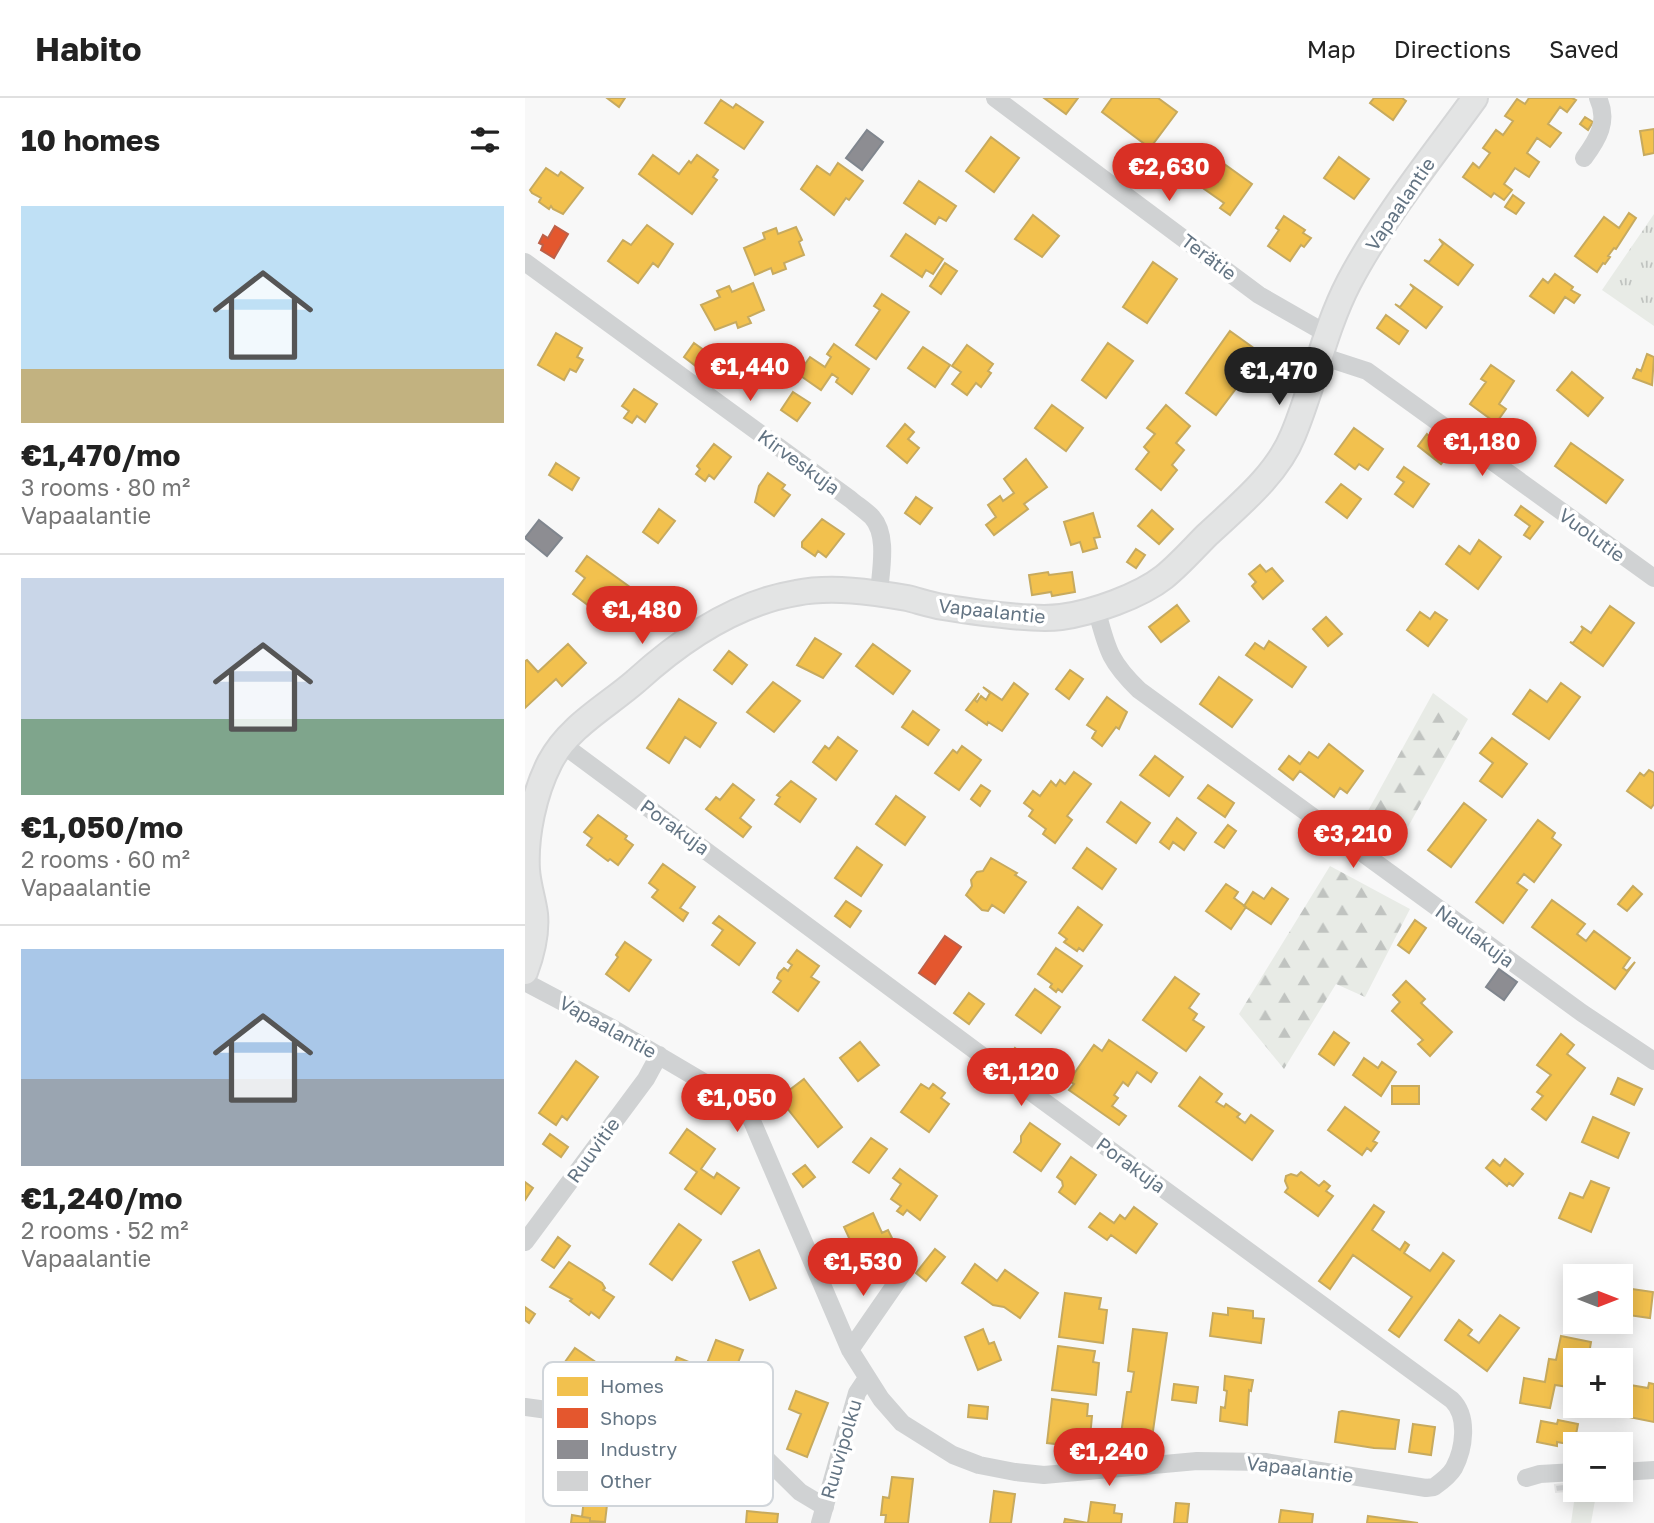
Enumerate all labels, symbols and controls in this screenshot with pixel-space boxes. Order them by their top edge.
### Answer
text: Habito [35,29,142,68]
text: Map [1307,34,1356,63]
text: Directions [1394,34,1511,63]
text: Saved [1549,34,1619,63]
icon: filters [466,121,504,159]
text: 10 homes [21,122,160,158]
pin: €2,630 [1112,144,1226,203]
text: €2,630 [1128,152,1210,180]
street label: Vapaalantie [1360,153,1439,255]
street label: Terätie [1177,229,1241,285]
icon: home [200,252,326,378]
pin: €1,440 [693,344,807,403]
pin: €1,470 [1222,348,1336,407]
text: €1,440 [710,352,790,380]
text: €1,470 [1240,356,1318,384]
pin: €1,180 [1425,418,1539,478]
street label: Kirveskuja [754,424,845,499]
text: €1,180 [1444,427,1520,455]
text: €1,470/mo [21,437,180,473]
text: 3 rooms · 80 m² [21,473,190,501]
text: Vapaalantie [21,501,151,529]
street label: Vuolutie [1555,503,1630,566]
pin: €1,480 [585,587,699,646]
street label: Vapaalantie [937,593,1047,628]
text: €1,480 [602,595,682,623]
icon: home [200,624,326,750]
street label: Porakuja [636,794,714,859]
text: €1,050/mo [21,809,183,845]
pin: €3,210 [1296,810,1410,870]
text: €3,210 [1314,819,1392,847]
text: 2 rooms · 60 m² [21,845,190,873]
text: Vapaalantie [21,873,151,901]
street label: Naulakuja [1432,899,1519,972]
street label: Vapaalantie [556,990,661,1063]
icon: home [200,995,326,1121]
pin: €1,120 [964,1048,1078,1108]
text: €1,120 [983,1057,1059,1085]
pin: €1,050 [680,1074,794,1134]
text: €1,050 [697,1083,777,1111]
street label: Ruuvitie [561,1113,624,1187]
street label: Porakuja [1092,1132,1170,1197]
text: €1,240/mo [21,1180,182,1216]
text: 2 rooms · 52 m² [21,1216,188,1244]
pin: €1,530 [806,1238,920,1298]
text: Vapaalantie [21,1244,151,1272]
text: €1,530 [824,1247,902,1275]
north arrow [1563,1264,1633,1334]
map controls [1563,1264,1633,1502]
button: + [1563,1348,1633,1418]
legend [543,1362,773,1506]
text: Homes [600,1374,664,1397]
street label: Ruuvipolku [815,1396,866,1501]
text: Shops [600,1406,657,1429]
pin: €1,240 [1052,1428,1166,1488]
button: − [1563,1432,1633,1502]
text: Industry [600,1437,677,1460]
text: €1,240 [1070,1437,1148,1465]
street label: Vapaalantie [1245,1451,1355,1486]
text: Other [600,1469,652,1492]

